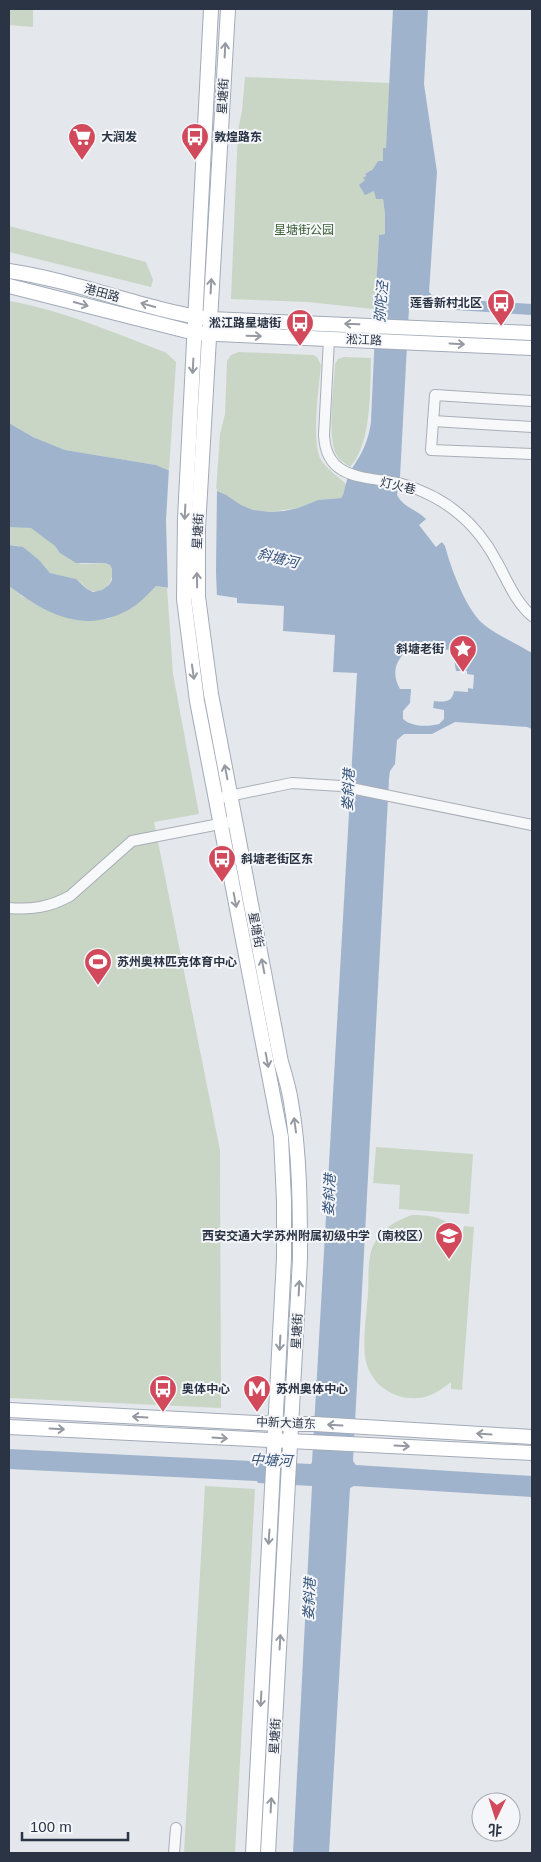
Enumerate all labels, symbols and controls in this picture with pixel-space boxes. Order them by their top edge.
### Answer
one-way arrow [221,42,230,58]
street label: 星塘街 [215,78,231,114]
supermarket icon: 大润发 [67,122,97,161]
bus stop icon: 敦煌路东 [180,122,210,161]
place label: 大润发 [101,130,137,144]
place label: 敦煌路东 [214,130,262,144]
park label: 星塘街公园 [274,223,334,237]
one-way arrow [207,278,216,294]
water label: 弥陀泾 [371,278,391,324]
street label: 港田路 [83,282,121,304]
bus stop icon: 莲香新村北区 [486,288,516,327]
place label: 莲香新村北区 [410,296,482,310]
one-way arrow [72,299,88,309]
one-way arrow [141,300,157,310]
bus stop icon: 淞江路星塘街 [285,308,315,347]
place label: 淞江路星塘街 [209,316,281,330]
one-way arrow [344,320,360,329]
one-way arrow [246,332,262,341]
street label: 淞江路 [346,332,382,348]
one-way arrow [449,340,465,349]
one-way arrow [189,357,198,373]
street label: 灯火巷 [379,475,417,497]
one-way arrow [181,503,190,519]
street label: 星塘街 [190,513,206,549]
water label: 斜塘河 [256,545,303,572]
one-way arrow [193,572,202,588]
place icon: 斜塘老街 [448,634,478,673]
place label: 斜塘老街 [396,642,444,656]
one-way arrow [189,663,199,679]
one-way arrow [221,764,231,780]
water label: 娄斜港 [339,767,357,811]
bus stop icon: 斜塘老街区东 [207,844,237,883]
place label: 斜塘老街区东 [241,852,313,866]
one-way arrow [231,892,240,908]
street label: 星塘街 [246,911,266,949]
sports icon: 苏州奥林匹克体育中心 [83,947,113,986]
place label: 苏州奥林匹克体育中心 [117,955,237,969]
one-way arrow [258,958,267,974]
one-way arrow [262,1051,272,1067]
one-way arrow [289,1118,299,1134]
water label: 娄斜港 [320,1172,338,1216]
school or university icon: 西安交通大学苏州附属初级中学（南校区） [434,1221,464,1260]
place label: 西安交通大学苏州附属初级中学（南校区） [202,1229,430,1243]
one-way arrow [294,1280,304,1296]
street label: 星塘街 [289,1313,305,1349]
one-way arrow [276,1335,285,1351]
bus stop icon: 奥体中心 [148,1374,178,1413]
metro station icon: 苏州奥体中心 [242,1374,272,1413]
place label: 奥体中心 [182,1382,230,1396]
place label: 苏州奥体中心 [276,1382,348,1396]
one-way arrow [132,1412,148,1421]
street label: 中新大道东 [256,1415,316,1431]
one-way arrow [327,1420,343,1430]
one-way arrow [49,1424,65,1433]
one-way arrow [476,1430,492,1439]
one-way arrow [211,1433,227,1442]
one-way arrow [394,1441,410,1450]
water label: 中塘河 [250,1451,295,1469]
one-way arrow [265,1529,274,1545]
water label: 娄斜港 [300,1576,318,1620]
one-way arrow [275,1635,284,1651]
one-way arrow [257,1691,266,1707]
street label: 星塘街 [267,1718,283,1754]
north arrow [471,1792,521,1842]
one-way arrow [266,1797,275,1813]
scale bar [22,1810,129,1842]
text: 100 m [30,1818,72,1835]
text: 北 [488,1821,503,1838]

